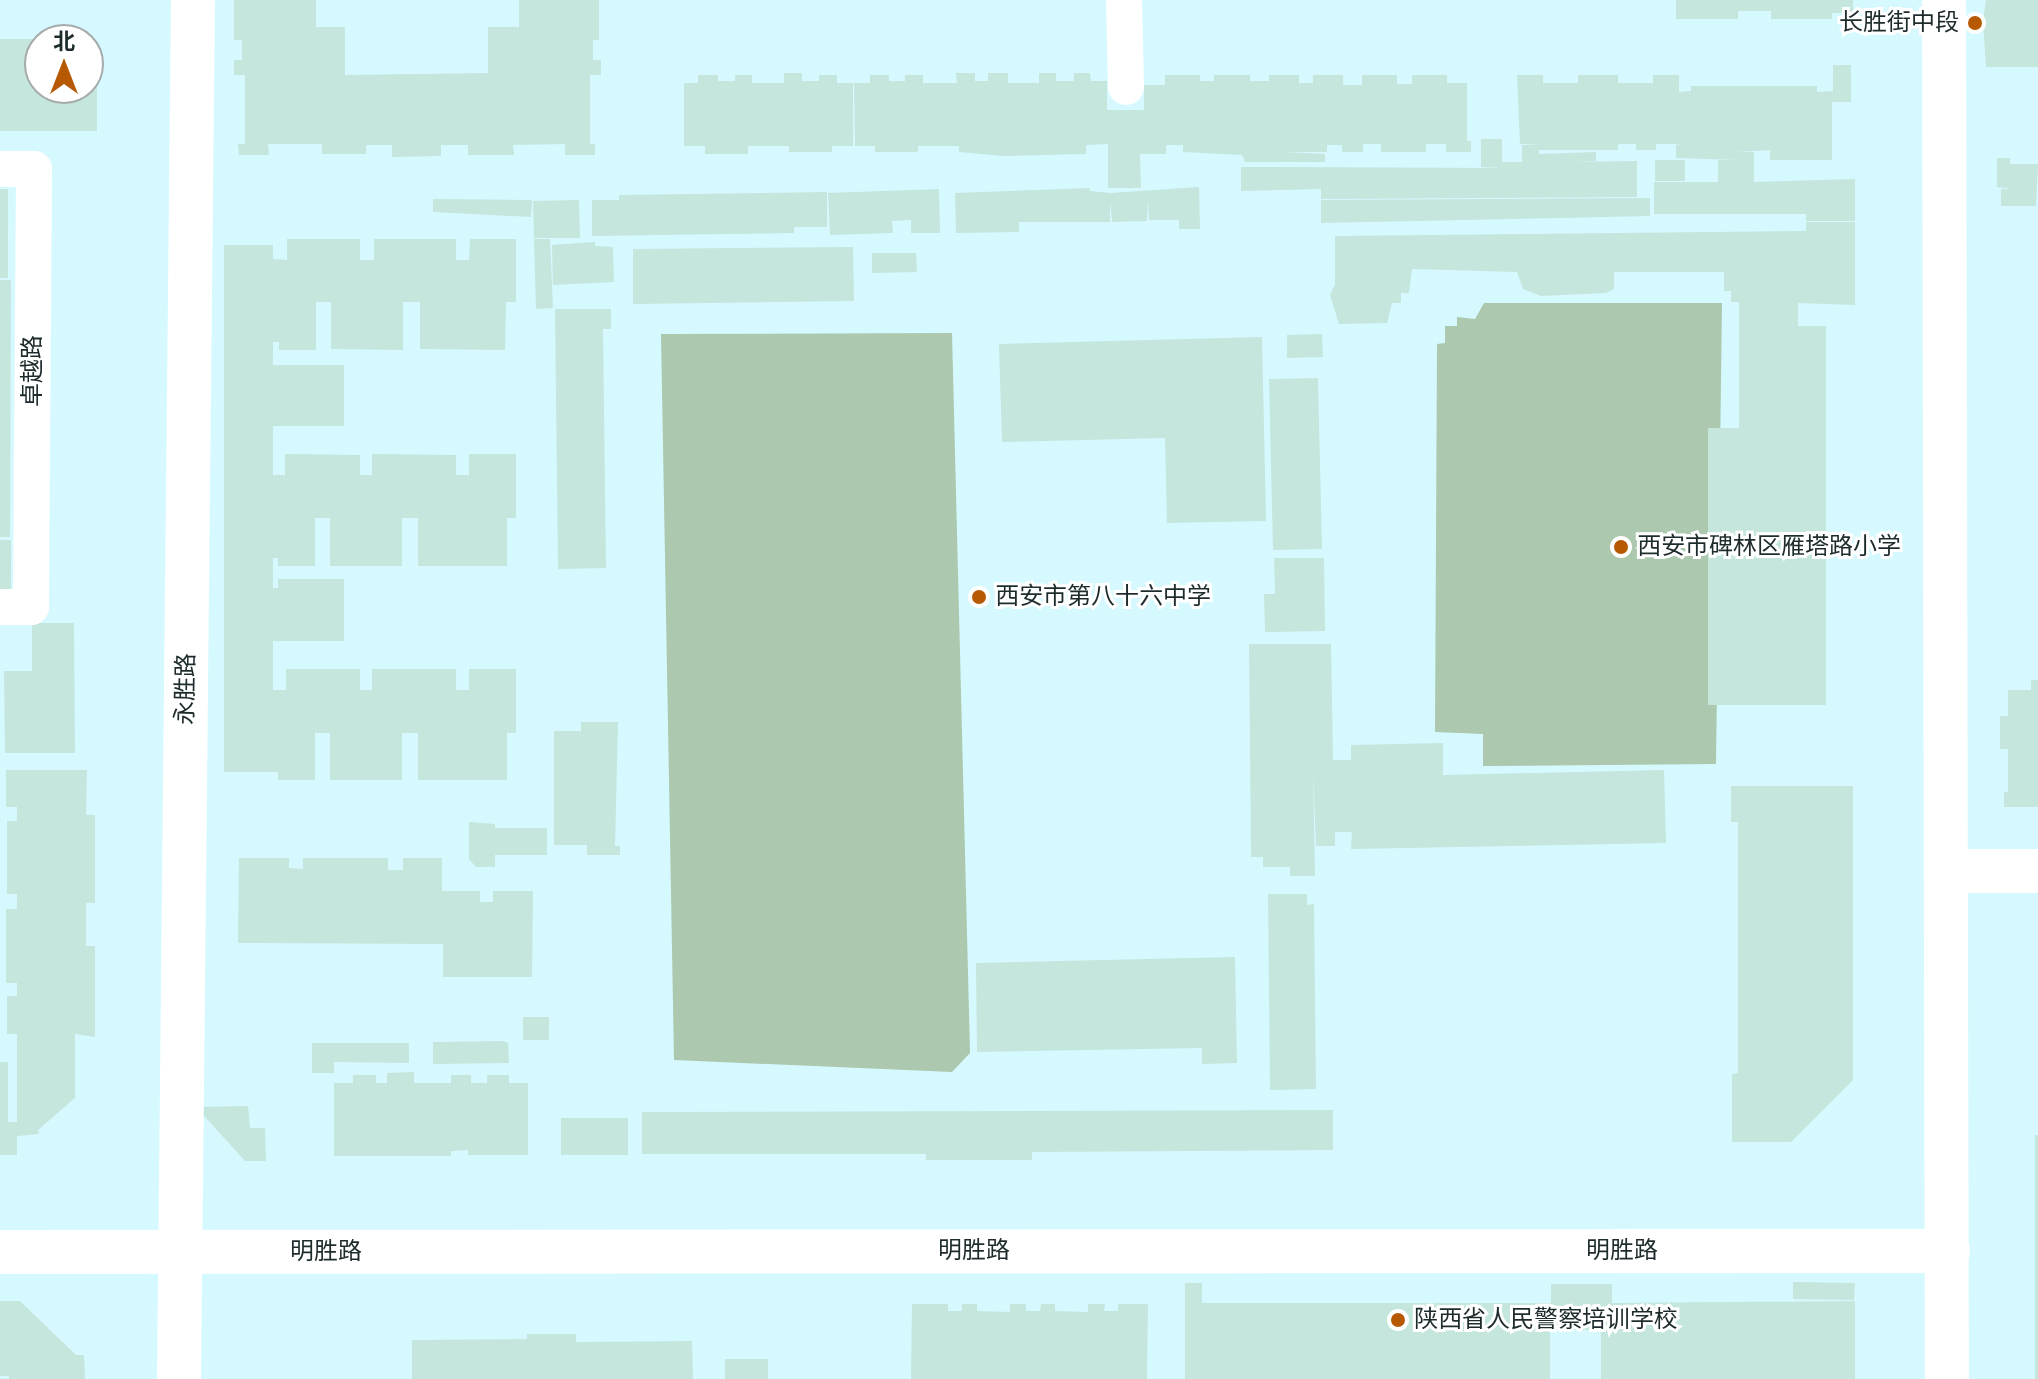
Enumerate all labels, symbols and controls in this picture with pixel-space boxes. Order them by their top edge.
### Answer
place label: 长胜街中段 [1839,9,1959,37]
marker: 长胜街中段 [1966,14,1984,32]
north arrow [24,24,104,104]
text: 北 [53,28,75,55]
street label: 卓越路 [19,335,47,407]
place label: 西安市碑林区雁塔路小学 [1637,533,1901,561]
marker: 西安市碑林区雁塔路小学 [1612,538,1630,556]
place label: 西安市第八十六中学 [995,583,1211,611]
marker: 西安市第八十六中学 [970,588,988,606]
street label: 永胜路 [171,653,201,725]
street label: 明胜路 [938,1237,1010,1265]
street label: 明胜路 [1586,1237,1658,1265]
street label: 明胜路 [290,1238,362,1266]
place label: 陕西省人民警察培训学校 [1414,1306,1678,1334]
marker: 陕西省人民警察培训学校 [1389,1311,1407,1329]

